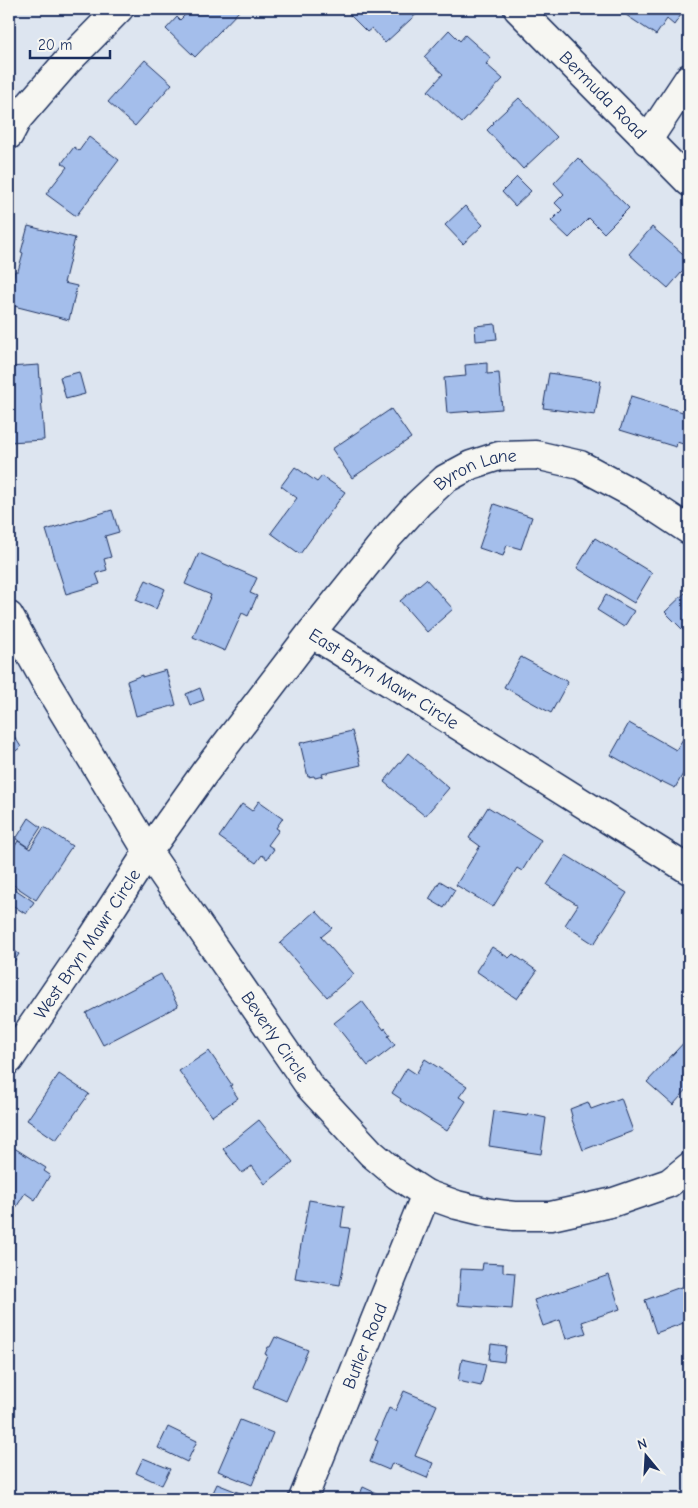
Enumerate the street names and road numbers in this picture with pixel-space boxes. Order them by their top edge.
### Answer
street label: Bermuda Road [555,47,651,144]
street label: Byron Lane [429,446,517,495]
street label: East Bryn Mawr Circle [305,624,462,734]
street label: West Bryn Mawr Circle [30,865,145,1023]
street label: Beverly Circle [236,988,313,1086]
street label: Butler Road [338,1300,392,1392]

